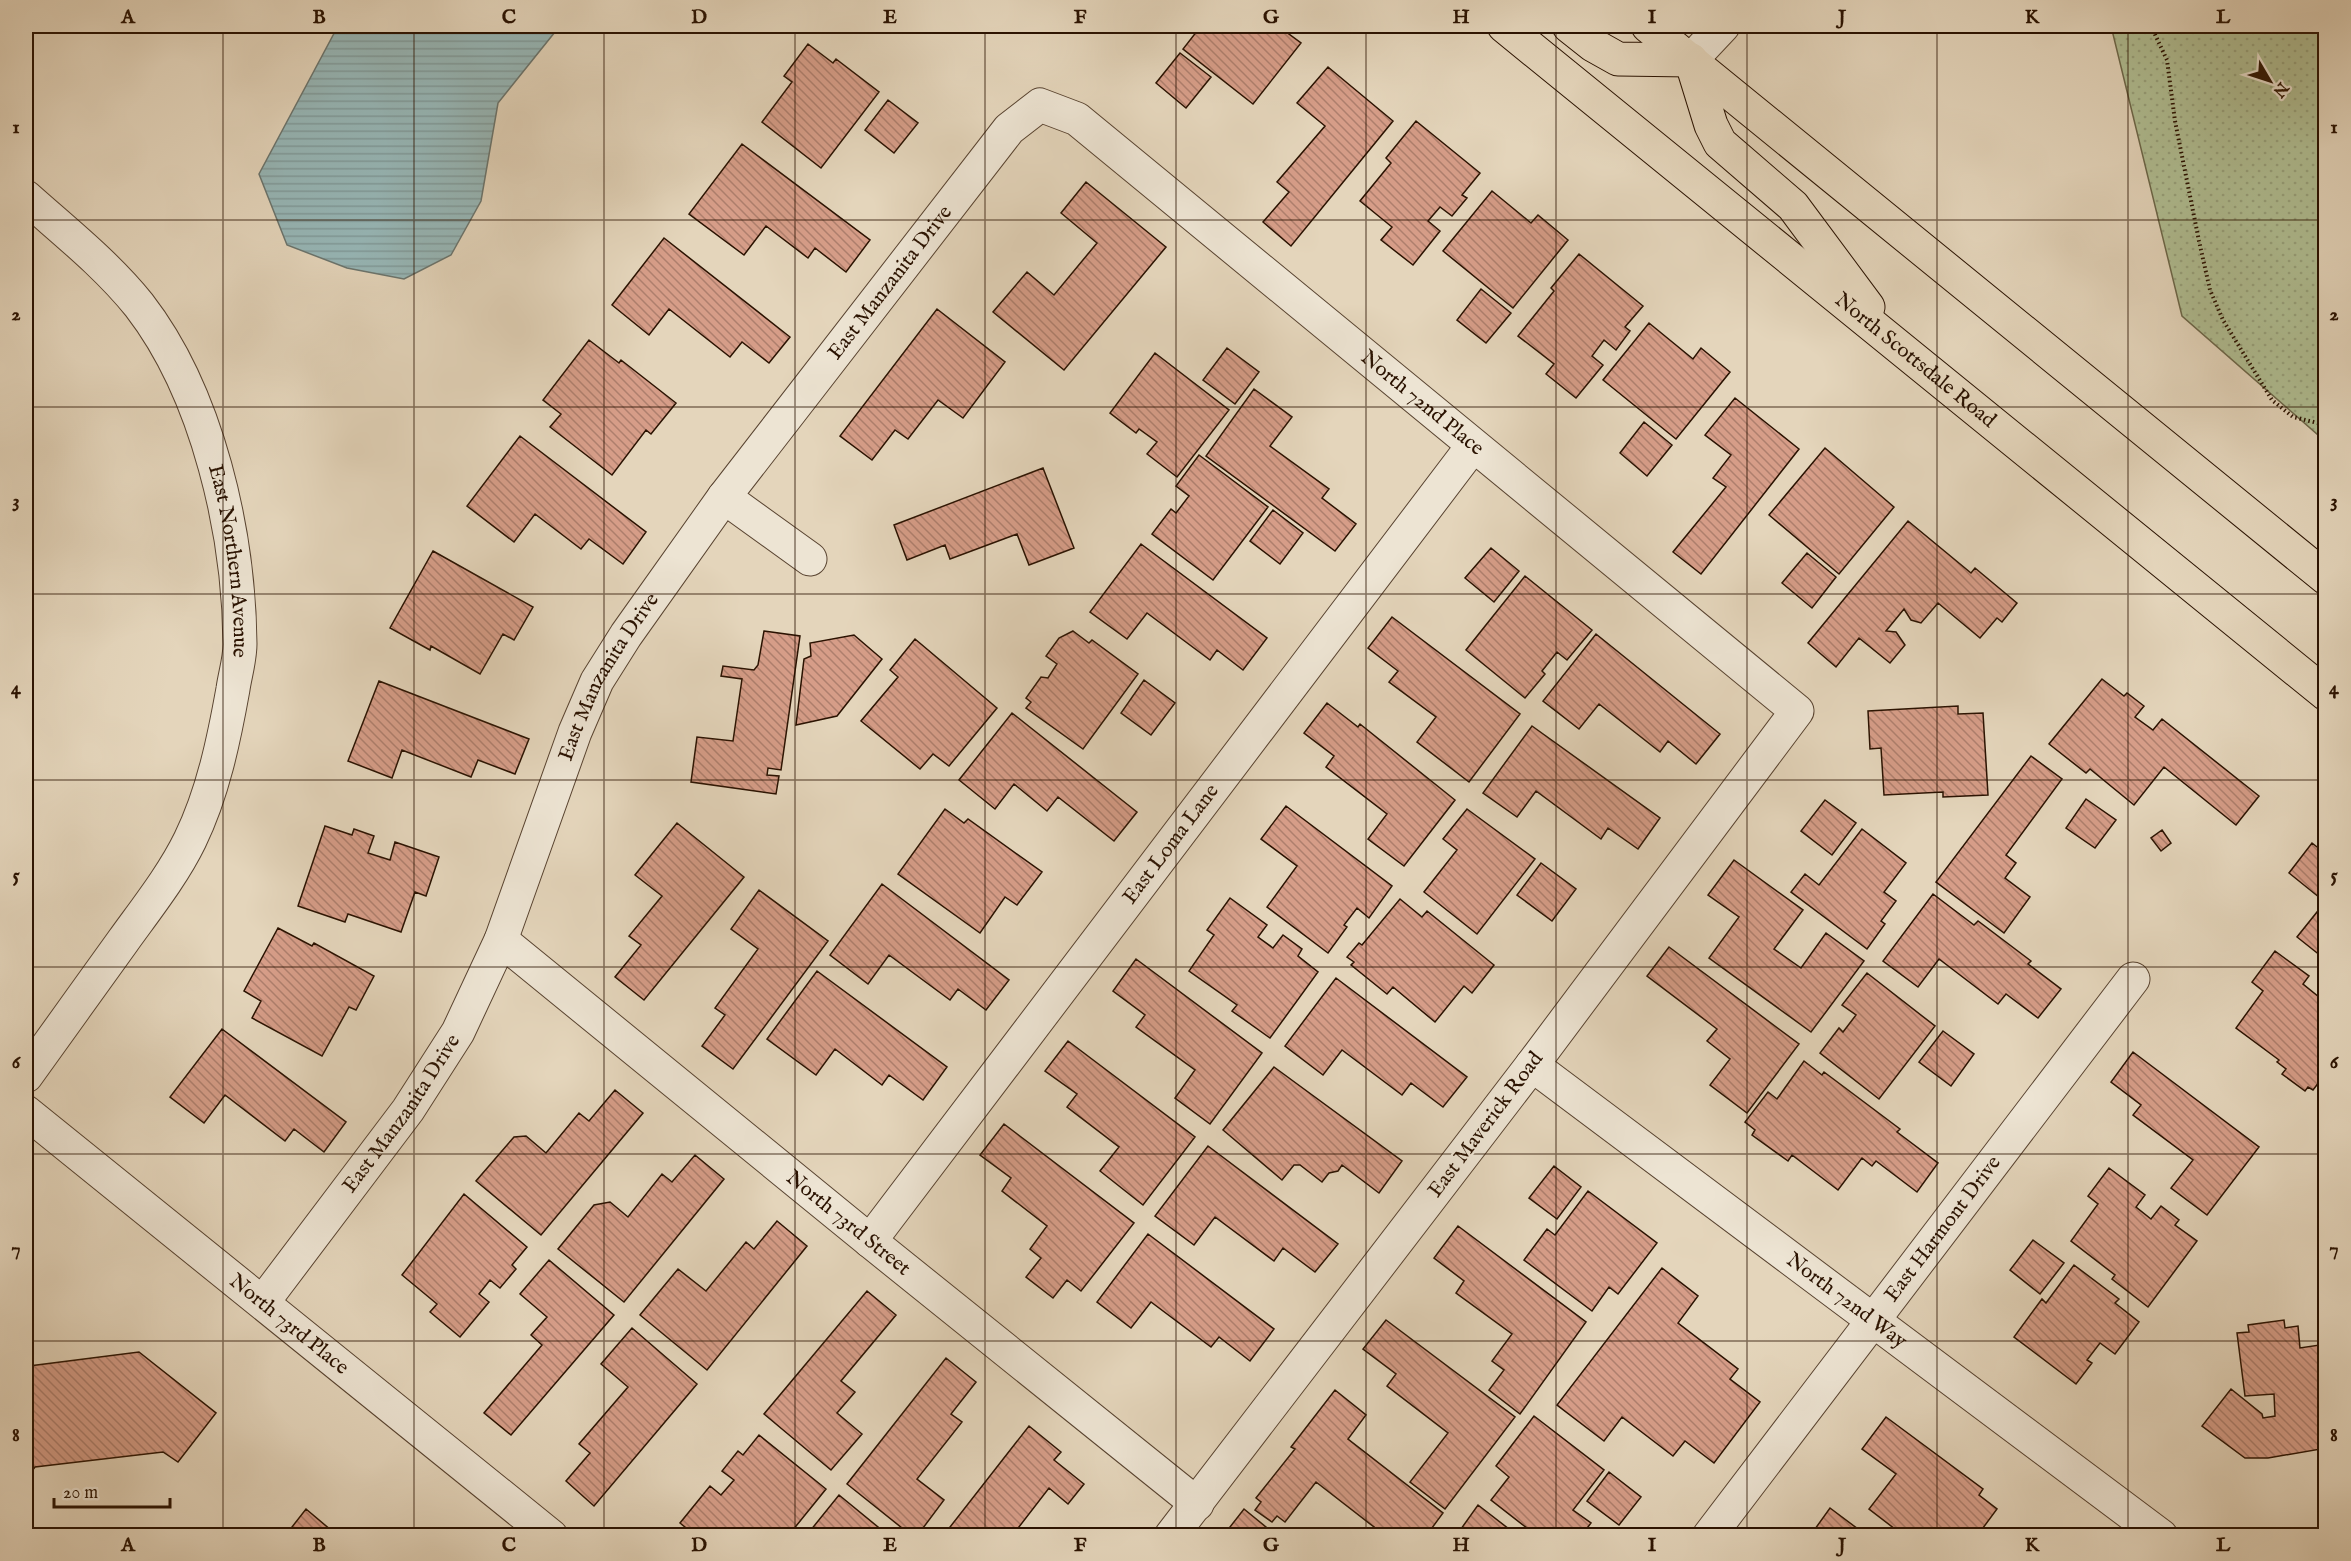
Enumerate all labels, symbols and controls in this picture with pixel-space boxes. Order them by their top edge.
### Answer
text: A [120,5,136,30]
text: B [312,5,326,30]
text: C [502,5,516,30]
text: D [691,5,707,30]
text: E [883,5,897,30]
text: F [1074,5,1087,30]
text: G [1263,5,1280,30]
text: H [1452,5,1470,30]
text: I [1648,5,1657,30]
text: J [1835,5,1847,30]
text: K [2025,5,2041,30]
text: L [2216,5,2231,30]
north arrow [2240,51,2300,111]
text: N [2268,77,2293,101]
text: 1 [12,115,20,140]
text: 1 [2330,115,2338,140]
street label: East Manzanita Drive [822,200,959,365]
street label: North Scottsdale Road [1829,287,2002,434]
text: 2 [11,302,21,327]
text: 2 [2329,302,2339,327]
street label: North 72nd Place [1355,344,1490,462]
street label: East Northern Avenue [202,461,254,659]
text: 3 [12,489,20,514]
text: 3 [2330,489,2338,514]
street label: East Manzanita Drive [552,587,665,765]
text: 4 [11,676,22,701]
text: 4 [2329,676,2340,701]
street label: East Loma Lane [1117,778,1225,910]
text: 5 [12,863,20,888]
text: 5 [2330,863,2338,888]
street label: East Manzanita Drive [337,1029,467,1199]
street label: East Maverick Road [1422,1046,1550,1203]
text: 6 [12,1050,22,1075]
text: 6 [2330,1050,2340,1075]
street label: East Harmont Drive [1878,1150,2007,1307]
street label: North 73rd Street [780,1164,916,1282]
text: 7 [11,1237,21,1262]
text: 7 [2329,1237,2339,1262]
street label: North 72nd Way [1781,1247,1913,1355]
street label: North 73rd Place [224,1268,355,1381]
text: 8 [12,1423,20,1448]
text: 8 [2330,1423,2338,1448]
scale bar [54,1471,170,1509]
text: 20 m [63,1482,98,1505]
text: A [120,1533,136,1558]
text: B [312,1533,326,1558]
text: C [502,1533,516,1558]
text: D [691,1533,707,1558]
text: E [883,1533,897,1558]
text: F [1074,1533,1087,1558]
text: G [1263,1533,1280,1558]
text: H [1452,1533,1470,1558]
text: I [1648,1533,1657,1558]
text: J [1835,1533,1847,1558]
text: K [2025,1533,2041,1558]
text: L [2216,1533,2231,1558]

